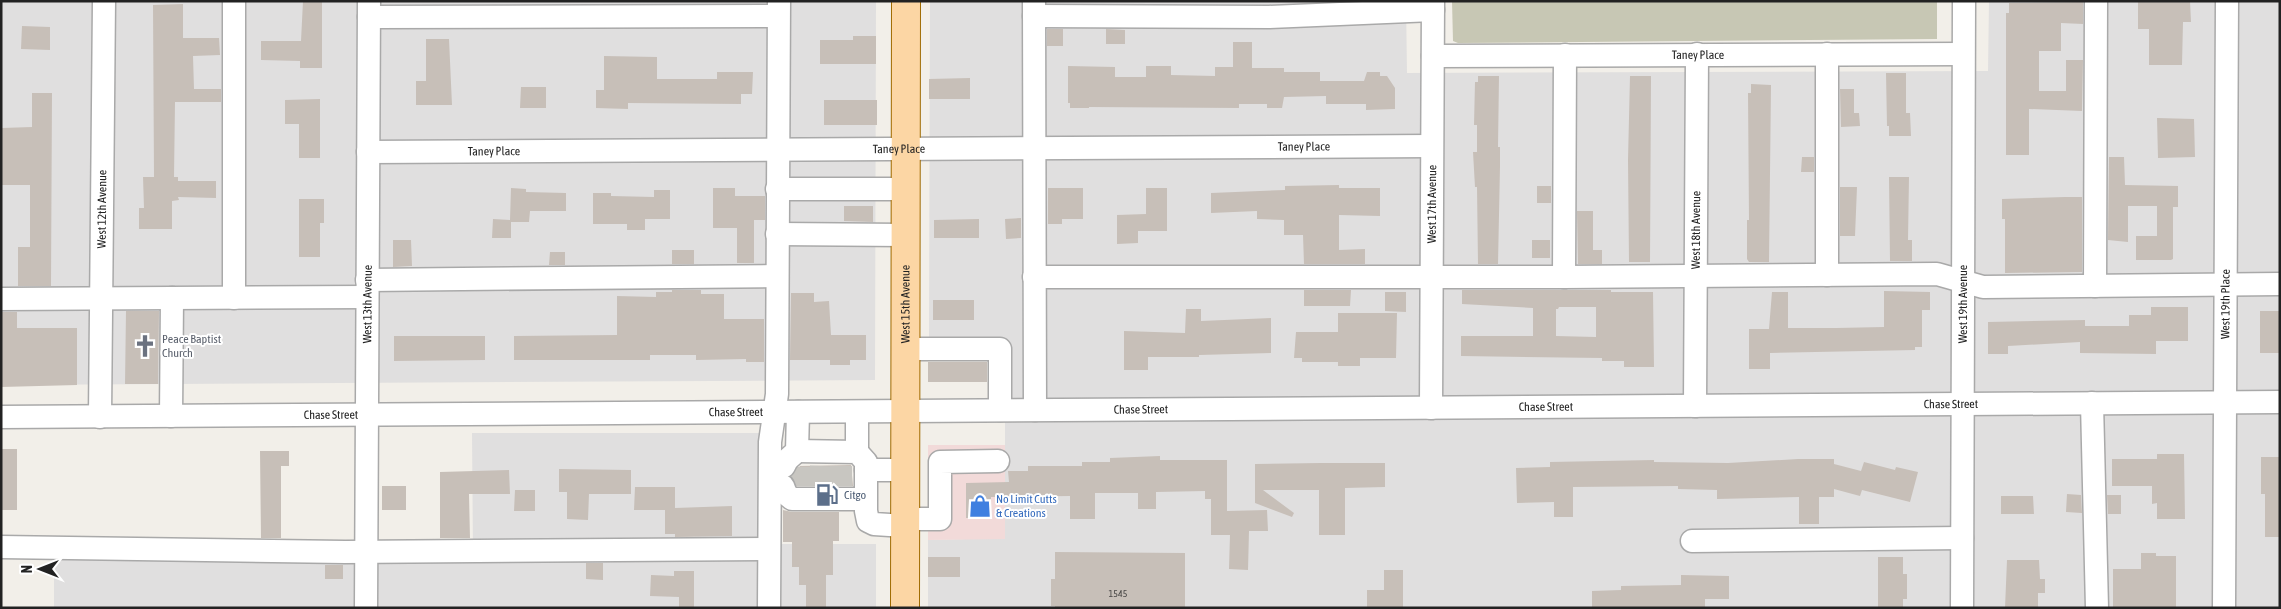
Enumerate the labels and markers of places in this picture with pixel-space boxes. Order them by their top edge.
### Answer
place label: Peace Baptist Church [162,332,222,360]
church icon: Peace Baptist Church [132,333,158,359]
fuel station icon: Citgo [814,482,840,508]
place label: Citgo [844,488,867,502]
place label: No Limit Cutts & Creations [996,492,1057,520]
shop icon: No Limit Cutts & Creations [967,493,993,519]

